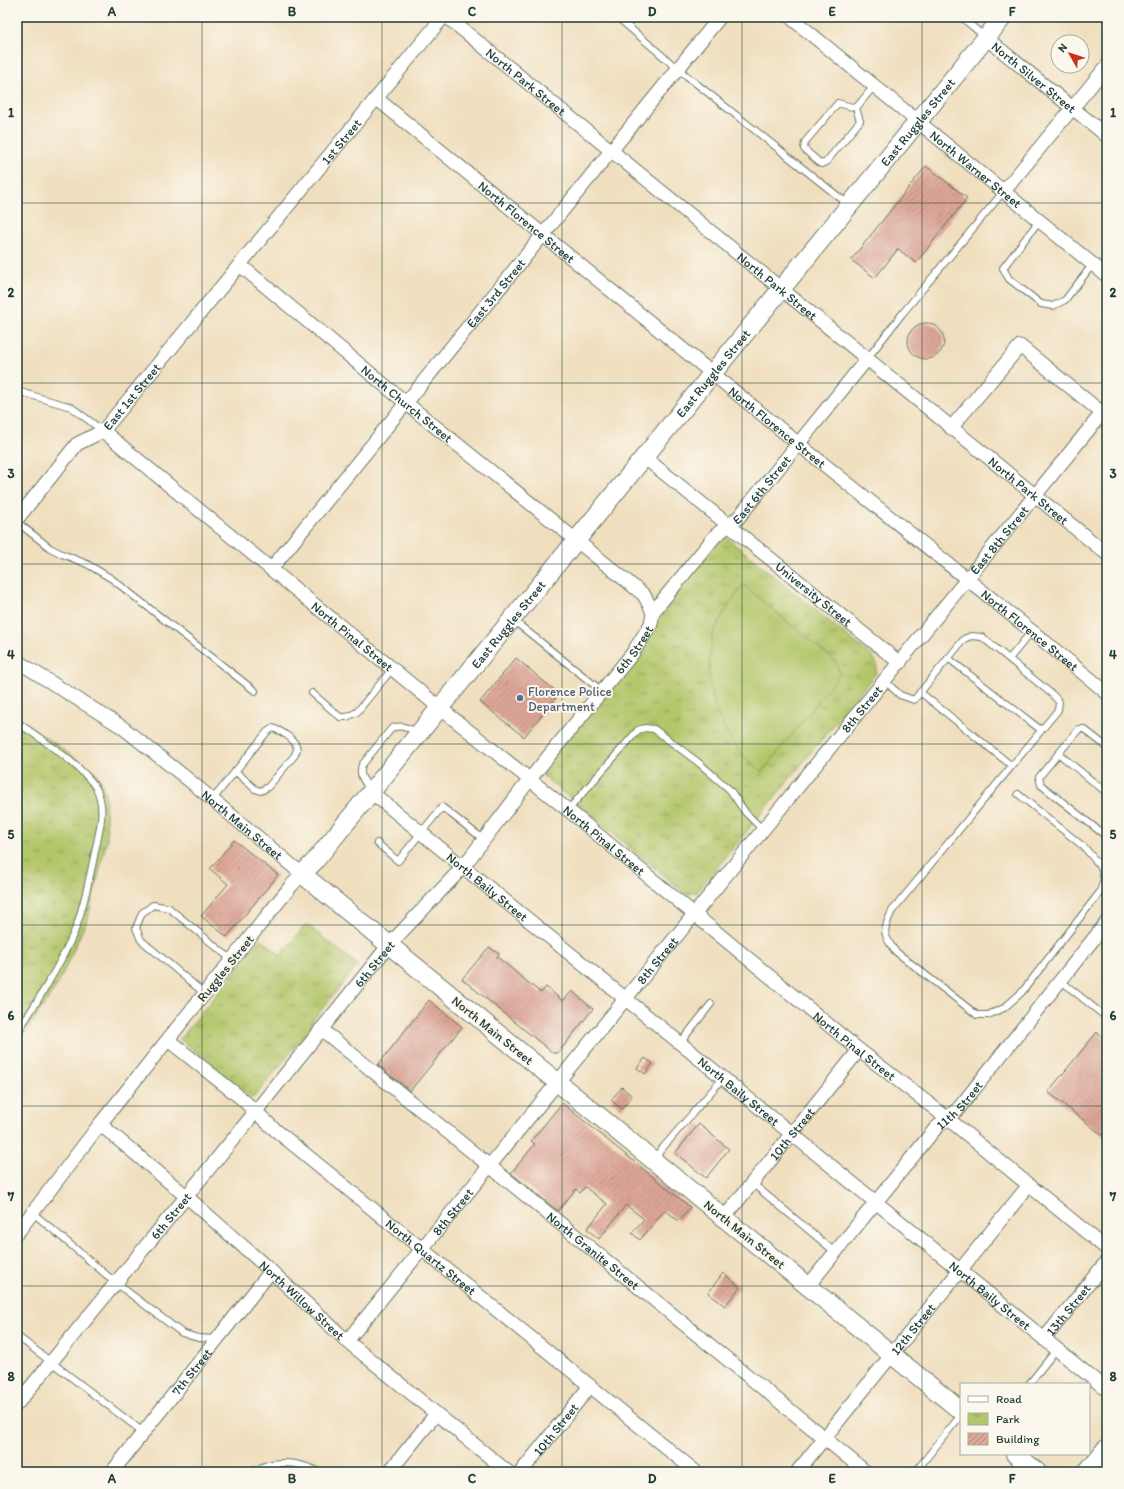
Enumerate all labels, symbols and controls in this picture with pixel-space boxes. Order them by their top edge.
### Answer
text: A [107,4,117,19]
text: B [288,4,297,19]
text: C [468,4,477,19]
text: D [648,4,657,19]
text: E [828,4,836,19]
text: F [1009,4,1016,19]
north arrow [1050,34,1090,74]
street label: North Silver Street [989,38,1079,116]
street label: North Park Street [483,45,569,119]
street label: East Ruggles Street [878,75,958,169]
text: 1 [8,105,14,120]
text: 1 [1110,105,1116,120]
street label: 1st Street [318,116,364,167]
street label: North Warner Street [927,127,1024,211]
street label: North Florence Street [475,178,578,266]
street label: North Park Street [734,249,820,323]
street label: East 3rd Street [464,256,529,331]
text: 2 [8,285,15,300]
text: 2 [1110,285,1117,300]
street label: East Ruggles Street [673,326,753,420]
street label: East 1st Street [100,360,164,433]
street label: North Church Street [358,362,456,446]
street label: North Florence Street [726,383,829,471]
street label: East 6th Street [730,452,794,528]
street label: North Park Street [985,454,1072,528]
text: 3 [7,466,15,481]
text: 3 [1109,466,1117,481]
street label: East 8th Street [967,503,1032,577]
street label: University Street [772,559,855,629]
street label: East Ruggles Street [468,577,549,671]
street label: North Florence Street [978,586,1081,674]
street label: North Pinal Street [308,598,396,675]
street label: 6th Street [612,622,656,677]
text: 4 [7,647,15,662]
text: 4 [1109,647,1117,662]
street label: 8th Street [838,683,885,736]
place label: Florence Police Department [528,684,612,714]
marker: Florence Police Department [515,693,525,703]
street label: North Main Street [199,787,286,863]
street label: North Pinal Street [560,802,648,879]
text: 5 [8,827,15,842]
text: 5 [1110,827,1117,842]
street label: North Baily Street [443,849,531,925]
street label: Ruggles Street [194,932,257,1005]
street label: 8th Street [634,934,681,987]
street label: 6th Street [351,937,398,990]
street label: North Main Street [449,993,536,1068]
text: 6 [8,1008,15,1023]
street label: North Pinal Street [810,1008,899,1084]
text: 6 [1110,1008,1117,1023]
street label: North Baily Street [695,1054,782,1129]
street label: 11th Street [933,1078,986,1133]
street label: 10th Street [766,1105,818,1163]
street label: 8th Street [429,1185,476,1238]
text: 7 [7,1189,15,1204]
street label: 6th Street [147,1189,195,1242]
text: 7 [1109,1189,1117,1204]
street label: North Main Street [701,1197,788,1272]
street label: North Granite Street [544,1209,643,1293]
street label: North Quartz Street [383,1216,479,1298]
street label: North Willow Street [256,1257,348,1343]
street label: North Baily Street [946,1258,1034,1333]
street label: 13th Street [1043,1281,1094,1339]
street label: 12th Street [888,1300,938,1358]
street label: 7th Street [169,1345,215,1398]
text: 8 [7,1369,15,1384]
text: 8 [1109,1369,1117,1384]
legend [960,1383,1090,1455]
text: Road [996,1392,1022,1406]
street label: 10th Street [530,1400,582,1459]
text: Park [996,1412,1020,1426]
text: Building [996,1432,1040,1446]
text: A [107,1471,117,1486]
text: B [288,1471,297,1486]
text: C [468,1471,477,1486]
text: D [648,1471,657,1486]
text: E [828,1471,836,1486]
text: F [1009,1471,1016,1486]

